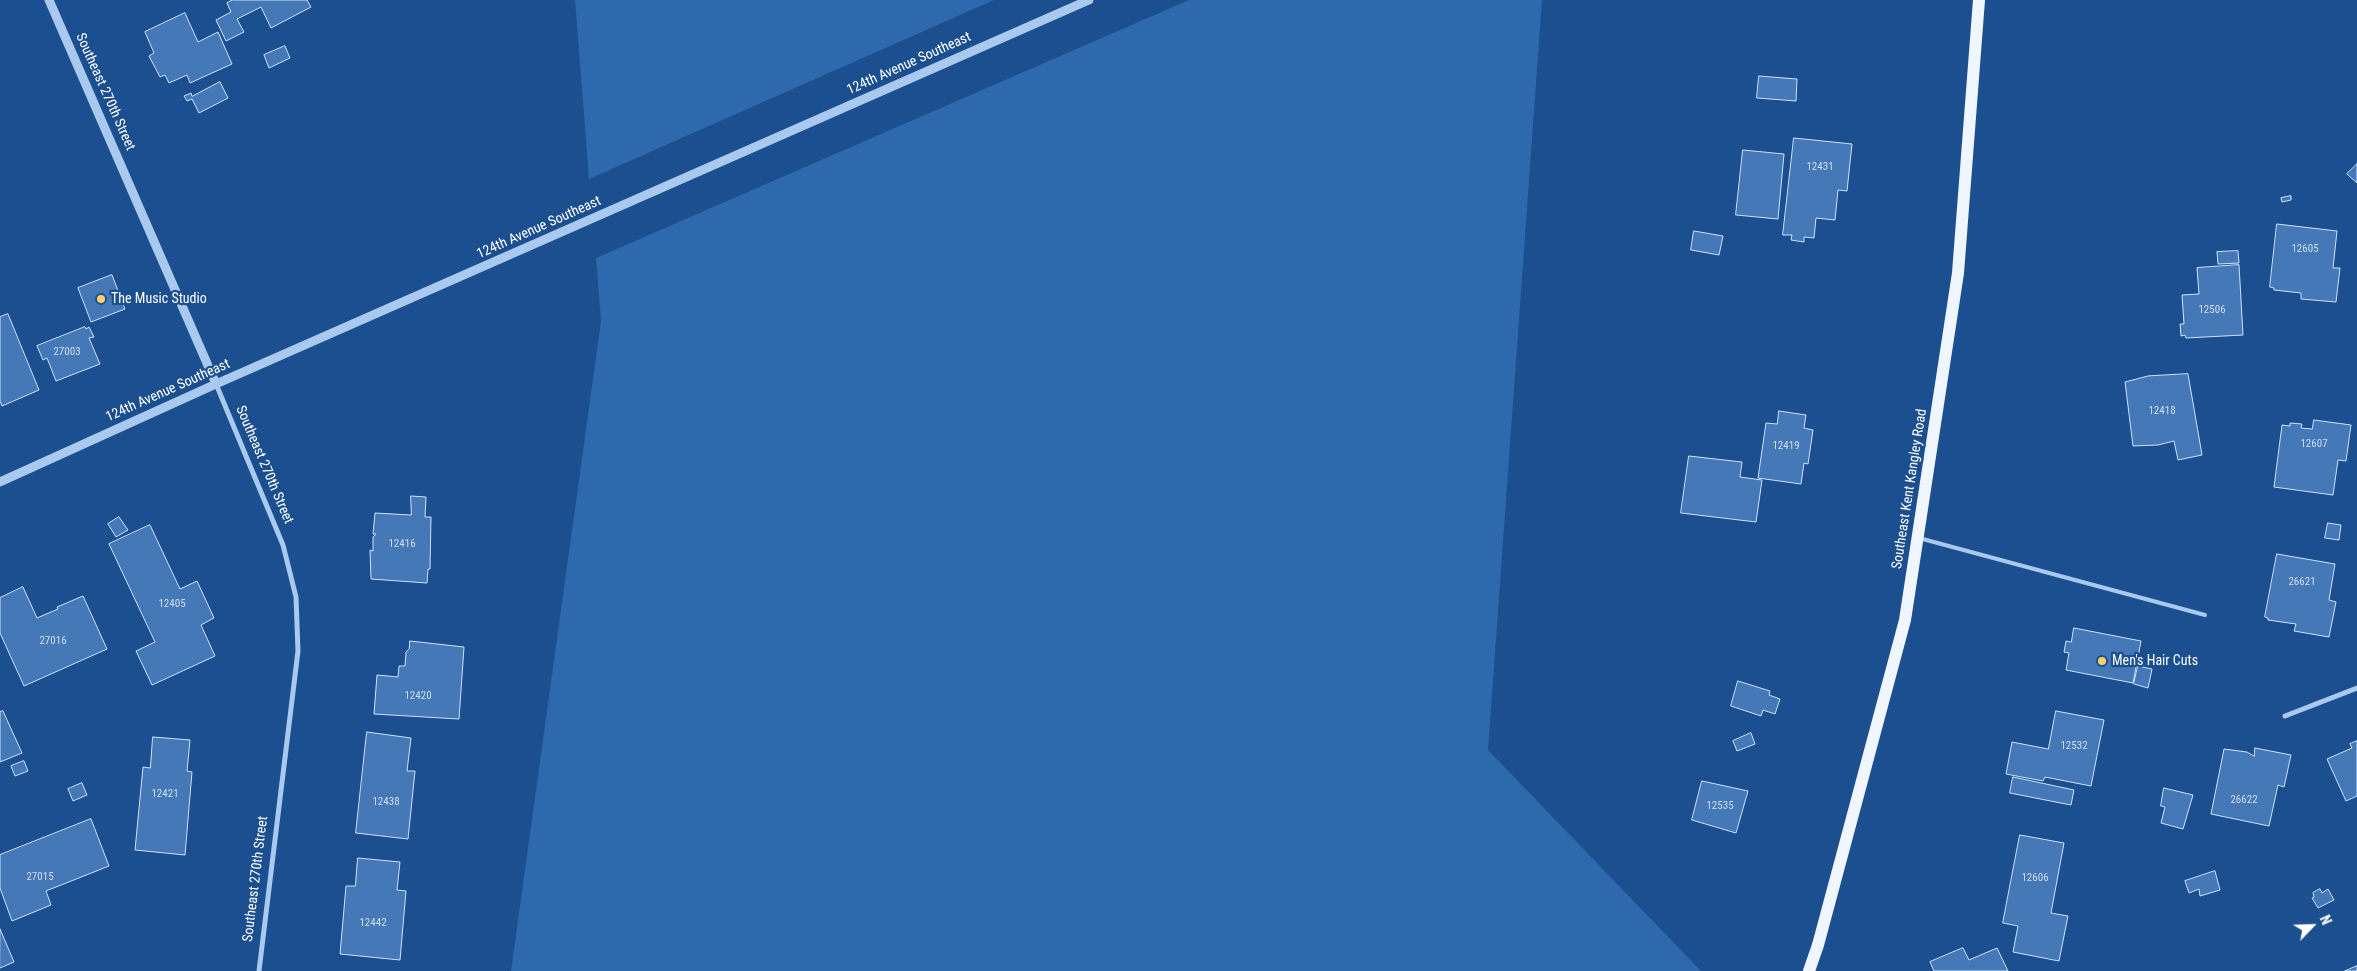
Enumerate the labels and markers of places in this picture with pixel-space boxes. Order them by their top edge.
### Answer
place label: The Music Studio [111,291,207,307]
marker: The Music Studio [95,293,107,305]
place label: Men's Hair Cuts [2112,653,2198,669]
marker: Men's Hair Cuts [2096,655,2108,667]

